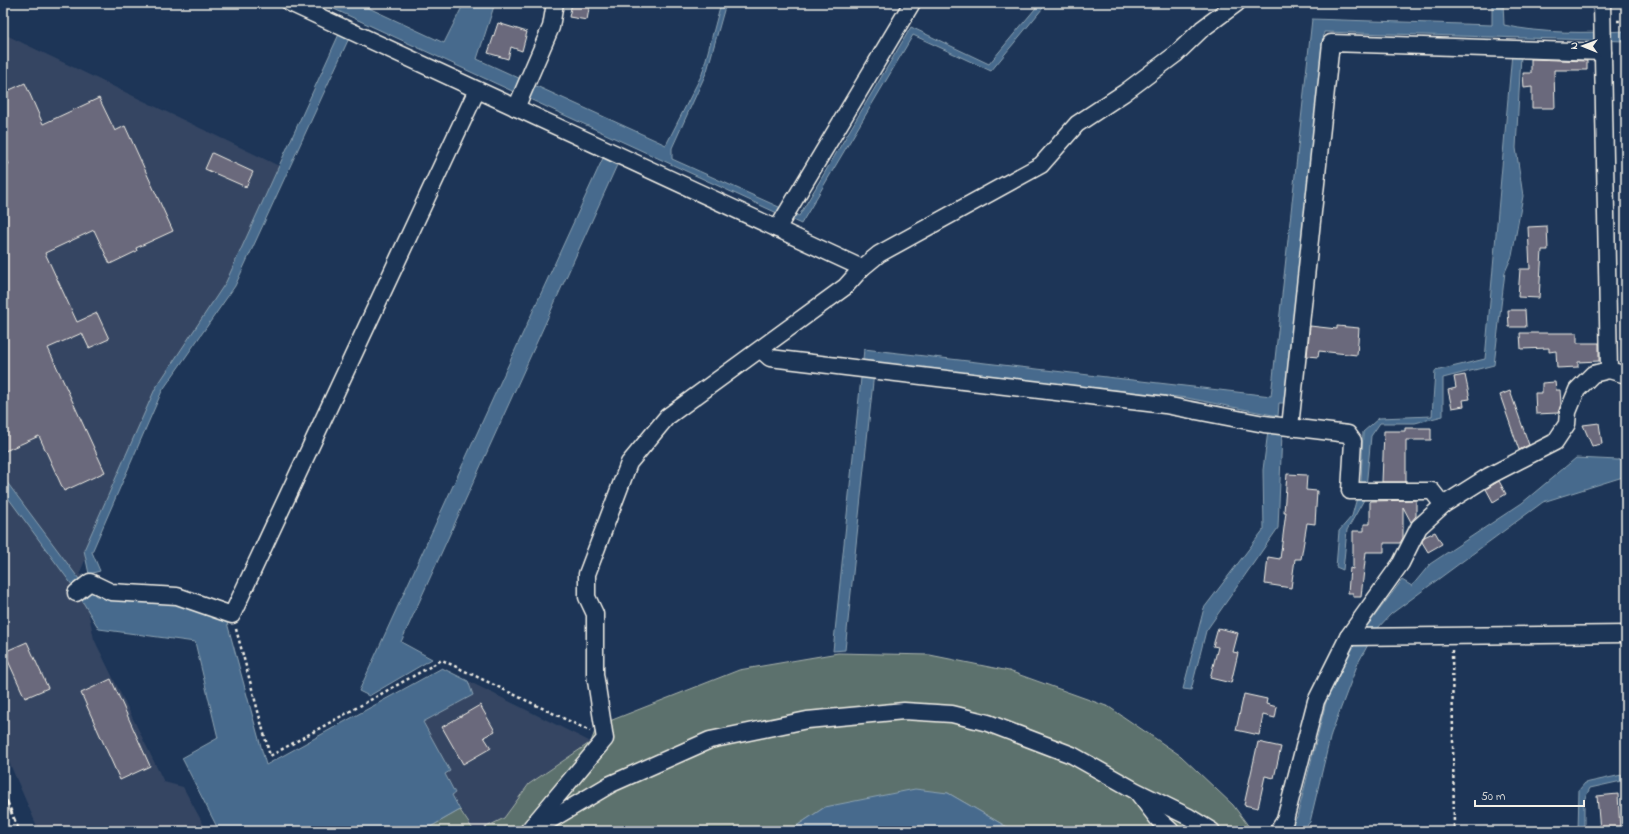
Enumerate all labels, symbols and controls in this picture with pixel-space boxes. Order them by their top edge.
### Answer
north arrow [1563,26,1603,66]
text: N [1566,42,1582,50]
scale bar [1475,782,1584,808]
text: 50 m [1481,788,1505,806]

